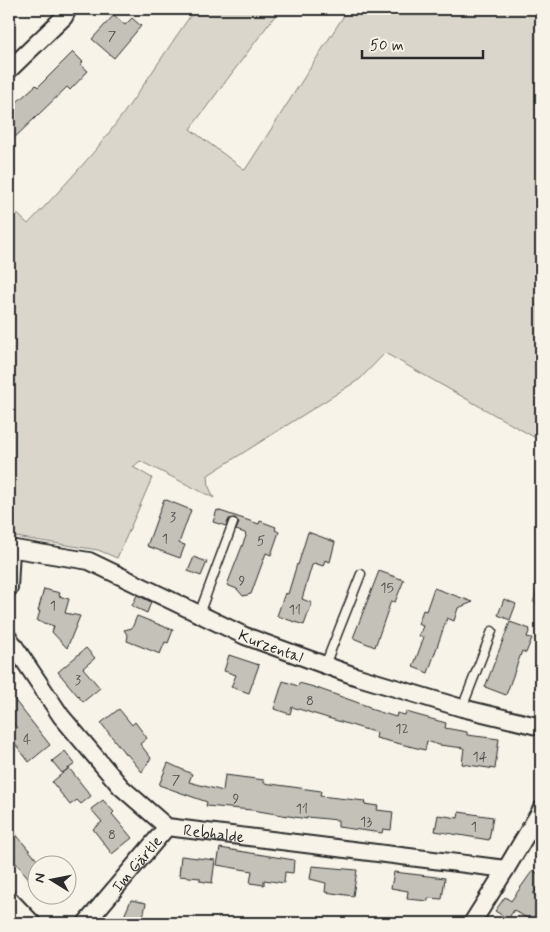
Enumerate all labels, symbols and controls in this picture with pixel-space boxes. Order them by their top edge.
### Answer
house number: 7 [108,27,117,45]
scale bar [362,28,484,60]
text: 50 m [370,36,404,56]
house number: 3 [170,508,176,526]
house number: 1 [162,530,168,548]
house number: 5 [257,532,265,550]
house number: 9 [239,572,246,590]
house number: 15 [380,579,394,597]
house number: 1 [50,597,56,615]
house number: 11 [289,601,301,619]
street label: Kurzental [234,625,306,668]
house number: 3 [75,671,81,689]
house number: 8 [306,692,314,710]
house number: 12 [395,720,409,738]
house number: 4 [23,731,31,749]
house number: 14 [473,748,488,766]
house number: 7 [172,771,181,789]
house number: 9 [233,790,240,808]
house number: 11 [296,800,308,818]
house number: 13 [360,813,372,831]
house number: 1 [471,818,477,836]
street label: Rebhalde [182,820,246,849]
house number: 8 [108,826,116,844]
street label: Im Gärtle [107,831,168,897]
north arrow [28,854,78,904]
text: N [31,872,50,884]

